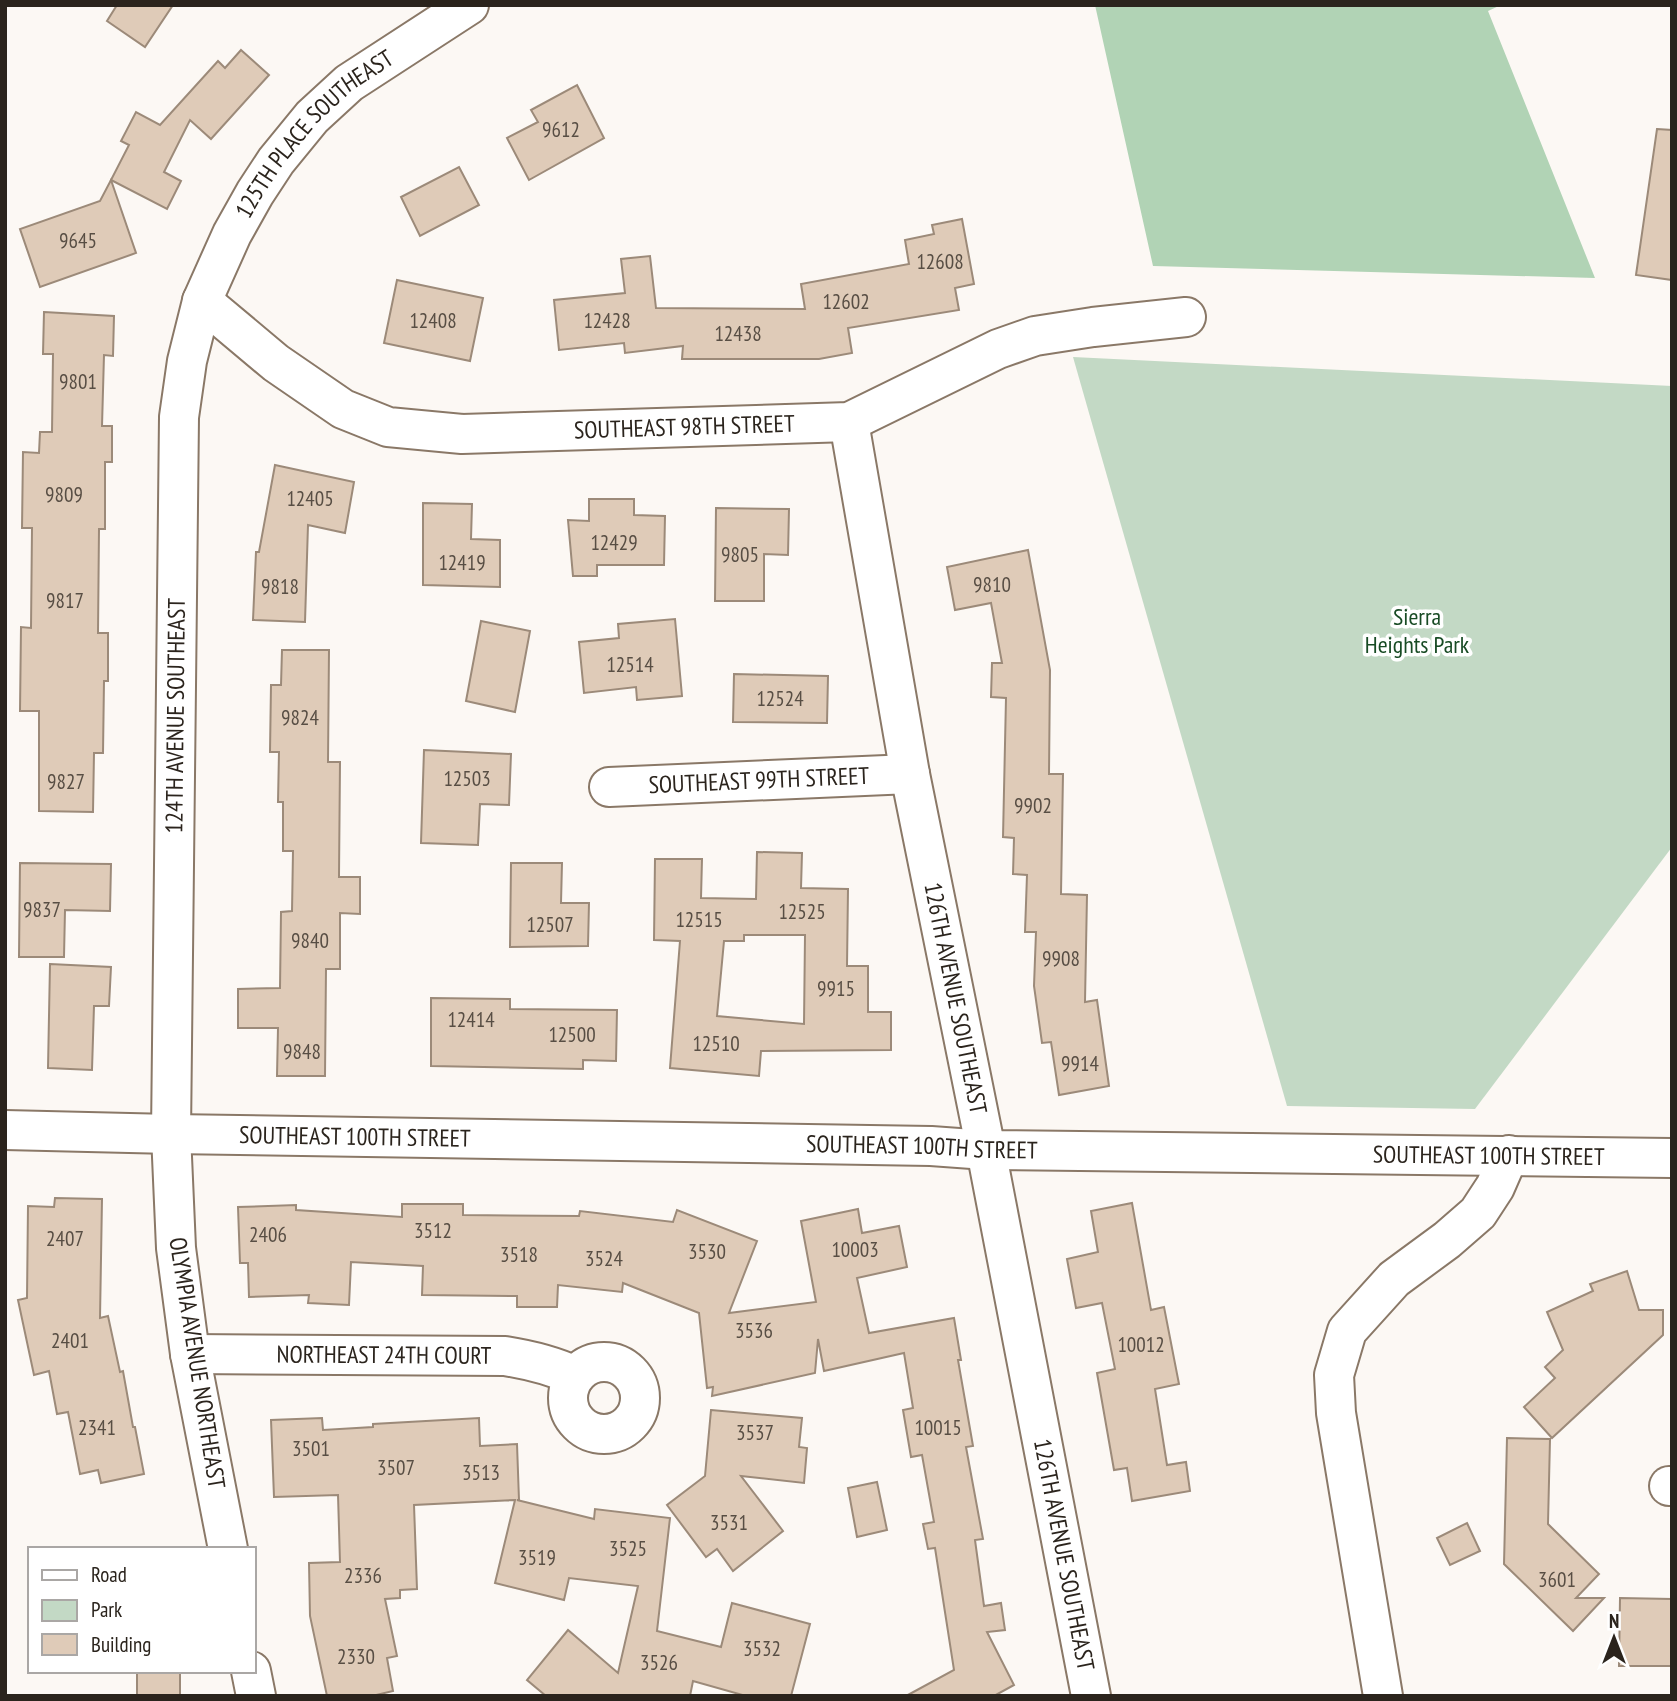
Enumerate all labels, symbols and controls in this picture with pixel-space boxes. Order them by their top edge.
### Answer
street label: 125TH PLACE SOUTHEAST [228,42,399,223]
house number: 9612 [542,116,580,143]
house number: 9645 [59,227,97,254]
house number: 12608 [916,248,964,275]
house number: 12602 [822,288,870,315]
house number: 12408 [409,307,457,334]
house number: 12428 [583,307,631,334]
house number: 12438 [714,320,762,347]
house number: 9801 [59,368,97,395]
street label: SOUTHEAST 98TH STREET [573,408,795,446]
house number: 9809 [45,481,83,508]
house number: 12405 [286,485,334,512]
house number: 12429 [590,529,638,556]
house number: 9805 [721,541,759,568]
house number: 12419 [438,549,486,576]
house number: 9810 [973,571,1011,598]
house number: 9818 [261,573,299,600]
house number: 9817 [46,587,84,614]
street label: 124TH AVENUE SOUTHEAST [158,598,192,834]
park label: Sierra Heights Park [1365,601,1470,660]
house number: 12514 [606,651,654,678]
house number: 12524 [756,685,804,712]
house number: 9824 [281,704,319,731]
street label: SOUTHEAST 99TH STREET [648,760,870,800]
house number: 12503 [443,765,491,792]
house number: 9827 [47,768,85,795]
house number: 9902 [1014,792,1052,819]
street label: 126TH AVENUE SOUTHEAST [917,880,994,1117]
house number: 9837 [23,896,61,923]
house number: 12525 [778,898,826,925]
house number: 12515 [675,906,723,933]
house number: 12507 [526,911,574,938]
house number: 9840 [291,927,329,954]
house number: 9908 [1042,945,1080,972]
house number: 9915 [817,975,855,1002]
house number: 12414 [447,1006,495,1033]
house number: 12500 [548,1021,596,1048]
house number: 12510 [692,1030,740,1057]
house number: 9848 [283,1038,321,1065]
house number: 9914 [1061,1050,1099,1077]
street label: SOUTHEAST 100TH STREET [239,1119,471,1154]
street label: SOUTHEAST 100TH STREET [806,1128,1038,1166]
street label: SOUTHEAST 100TH STREET [1373,1139,1605,1172]
house number: 3512 [414,1217,452,1244]
house number: 2406 [249,1221,287,1248]
house number: 2407 [46,1225,84,1252]
street label: OLYMPIA AVENUE NORTHEAST [162,1235,233,1491]
house number: 10003 [831,1236,879,1263]
house number: 3530 [688,1238,726,1265]
house number: 3518 [500,1241,538,1268]
house number: 3524 [585,1245,623,1272]
house number: 3536 [735,1317,773,1344]
house number: 2401 [51,1327,89,1354]
house number: 10012 [1117,1331,1165,1358]
street label: NORTHEAST 24TH COURT [277,1339,492,1371]
house number: 2341 [78,1414,116,1441]
house number: 10015 [914,1414,962,1441]
house number: 3537 [736,1419,774,1446]
house number: 3501 [292,1435,330,1462]
street label: 126TH AVENUE SOUTHEAST [1027,1436,1102,1673]
house number: 3507 [377,1454,415,1481]
house number: 3513 [462,1459,500,1486]
house number: 3531 [710,1509,748,1536]
house number: 3525 [609,1535,647,1562]
house number: 3519 [518,1544,556,1571]
legend [28,1547,256,1673]
text: Road [91,1561,127,1588]
house number: 2336 [344,1562,382,1589]
house number: 3601 [1538,1566,1576,1593]
text: Park [91,1596,122,1623]
north arrow [1579,1603,1649,1673]
text: N [1609,1609,1619,1633]
text: Building [91,1631,151,1658]
house number: 3532 [743,1635,781,1662]
house number: 2330 [337,1643,375,1670]
house number: 3526 [640,1649,678,1676]

